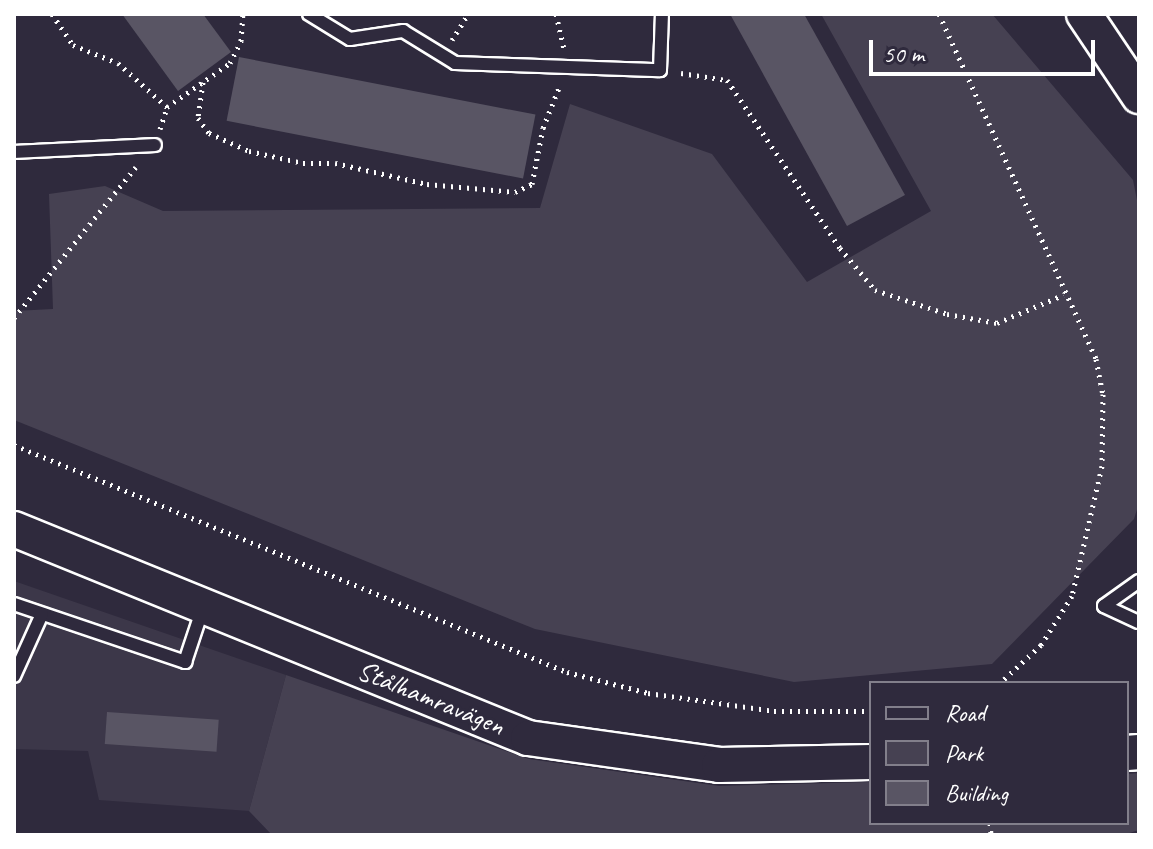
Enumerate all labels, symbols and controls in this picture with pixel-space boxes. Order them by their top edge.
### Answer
scale bar [873,24,1099,74]
text: 50 m [883,39,924,69]
street label: Stålhamravägen [353,653,509,743]
legend [869,681,1129,825]
text: Road [945,698,985,728]
text: Park [945,738,983,768]
text: Building [945,778,1008,808]

